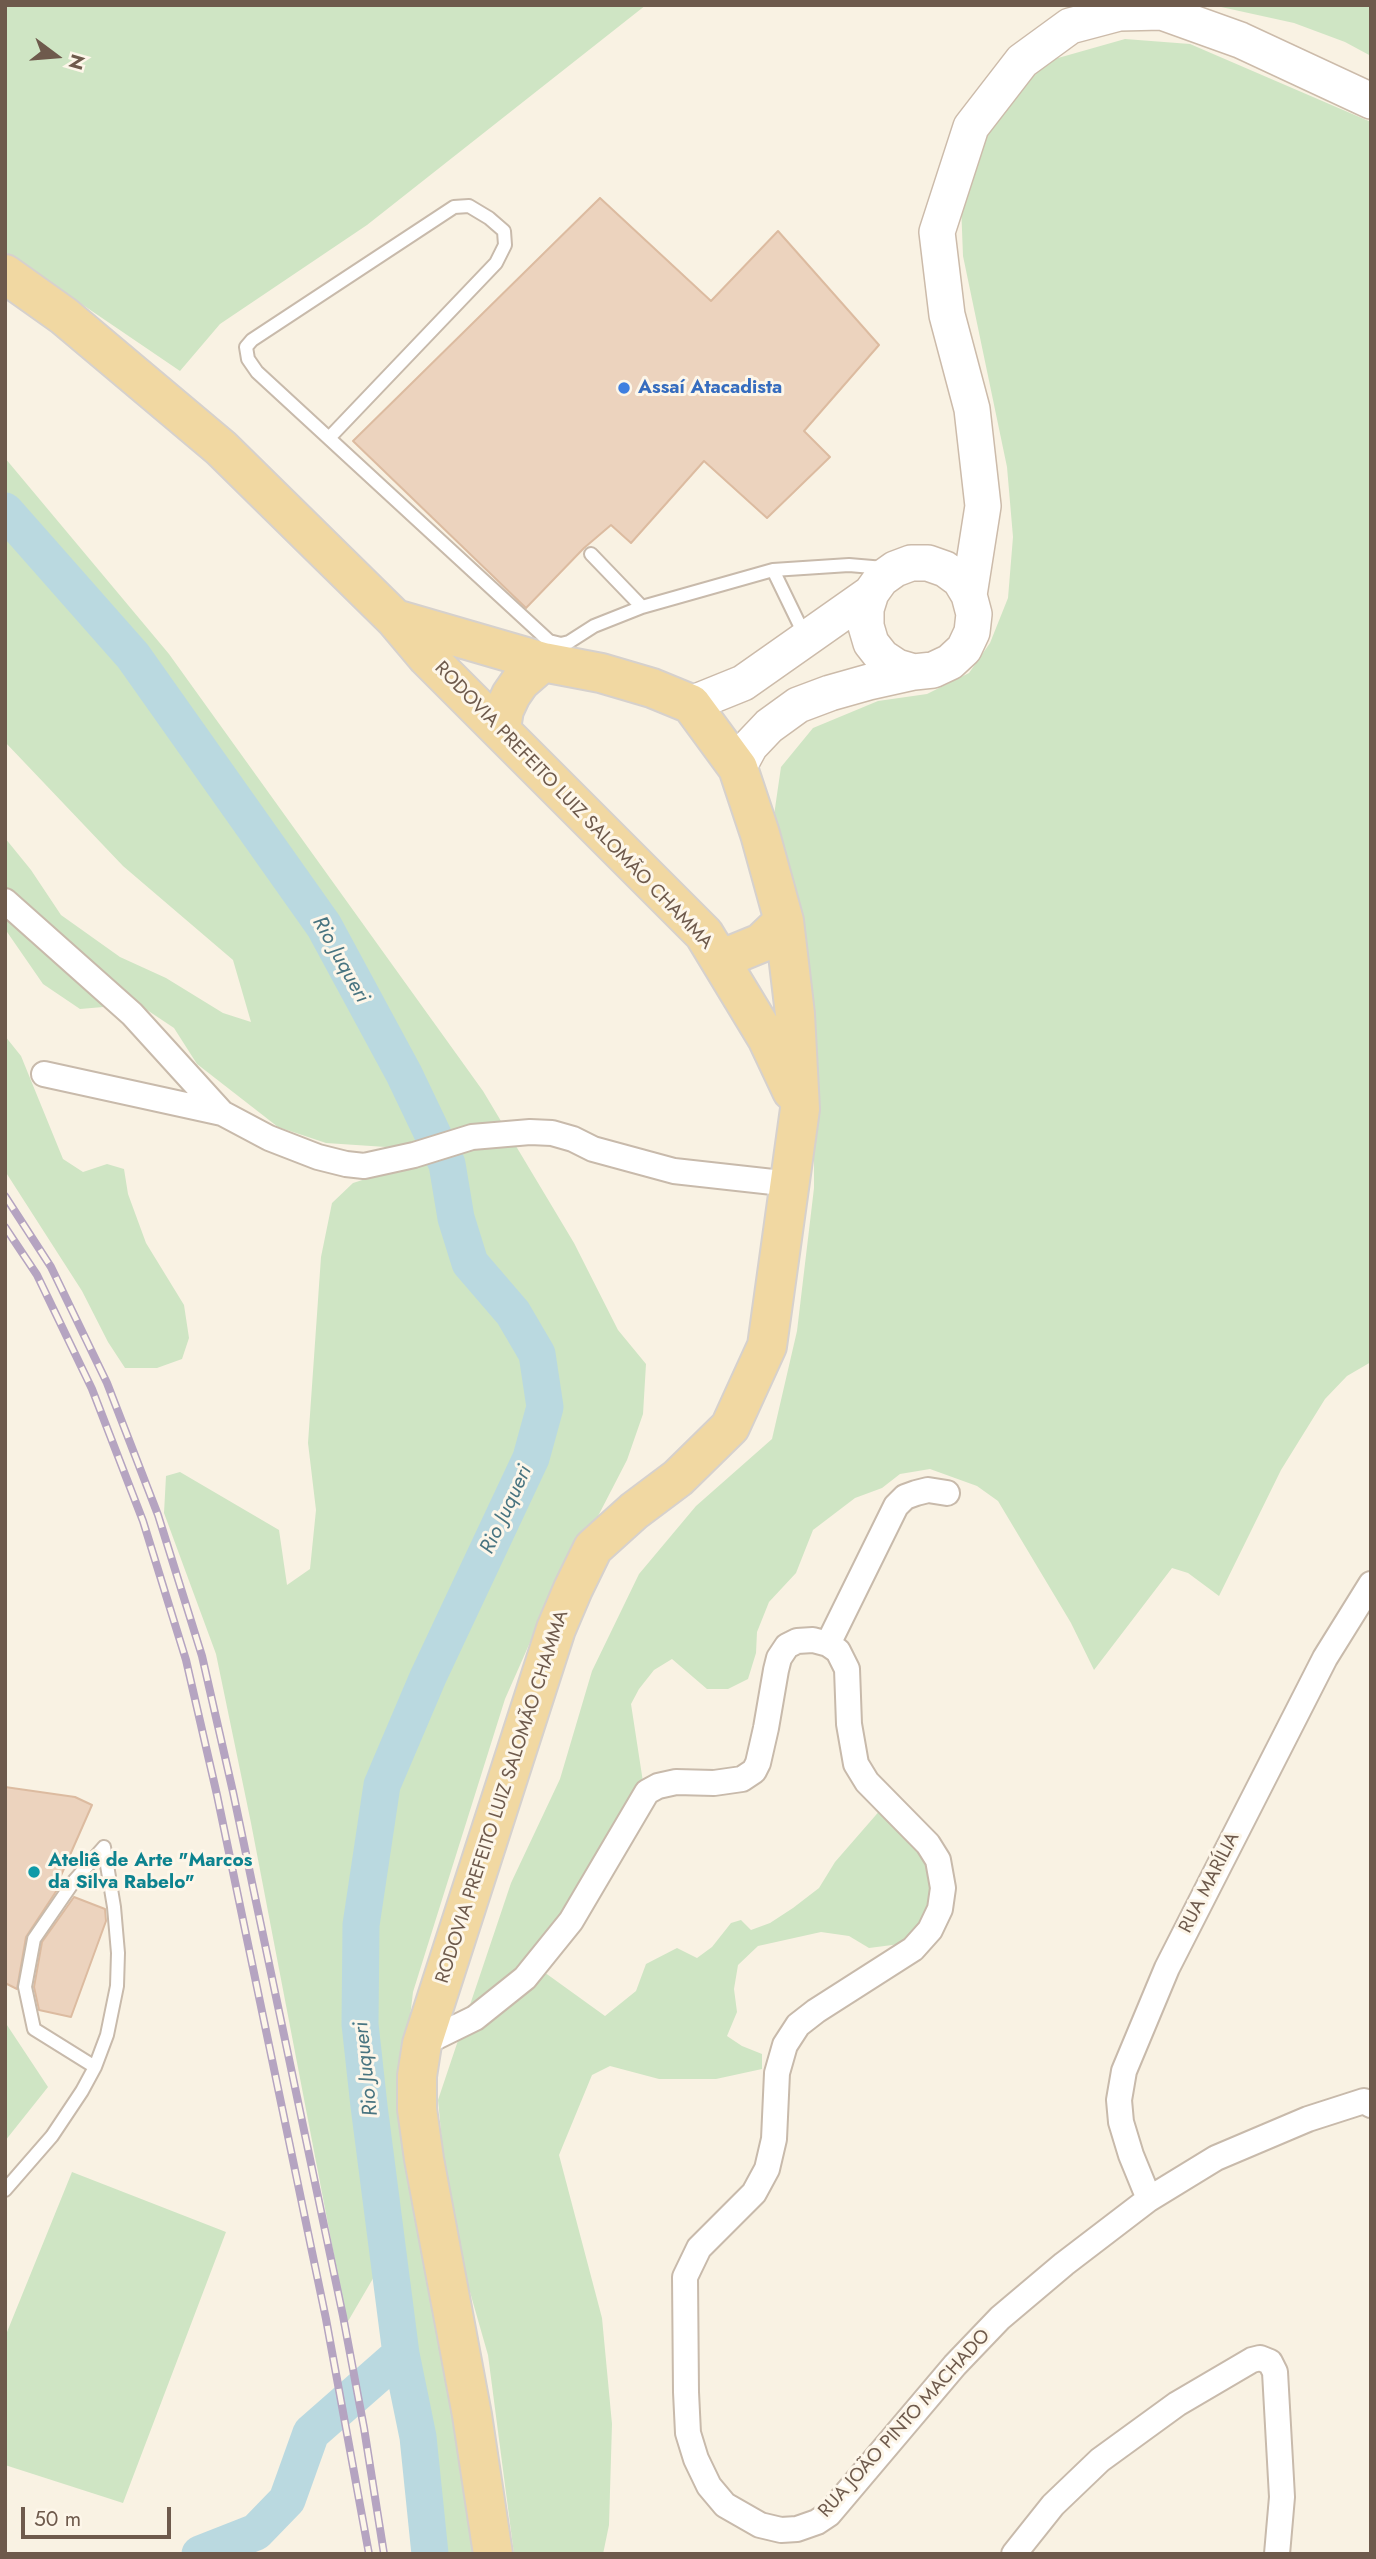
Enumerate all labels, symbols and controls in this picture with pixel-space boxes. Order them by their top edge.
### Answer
north arrow [21,21,91,91]
text: N [62,51,92,73]
place label: Assaí Atacadista [638,377,782,399]
marker: Assaí Atacadista [616,380,632,396]
street label: RODOVIA PREFEITO LUIZ SALOMÃO CHAMMA [429,658,717,954]
water label: Rio Juqueri [306,912,374,1008]
water label: Rio Juqueri [476,1462,538,1558]
street label: RODOVIA PREFEITO LUIZ SALOMÃO CHAMMA [432,1608,574,1986]
street label: RUA MARÍLIA [1175,1829,1245,1937]
place label: Ateliê de Arte "Marcos da Silva Rabelo" [48,1850,252,1894]
marker: Ateliê de Arte "Marcos da Silva Rabelo" [26,1864,42,1880]
water label: Rio Juqueri [350,2021,384,2117]
street label: RUA JOÃO PINTO MACHADO [814,2325,996,2523]
scale bar [24,2492,175,2536]
text: 50 m [34,2504,81,2534]

